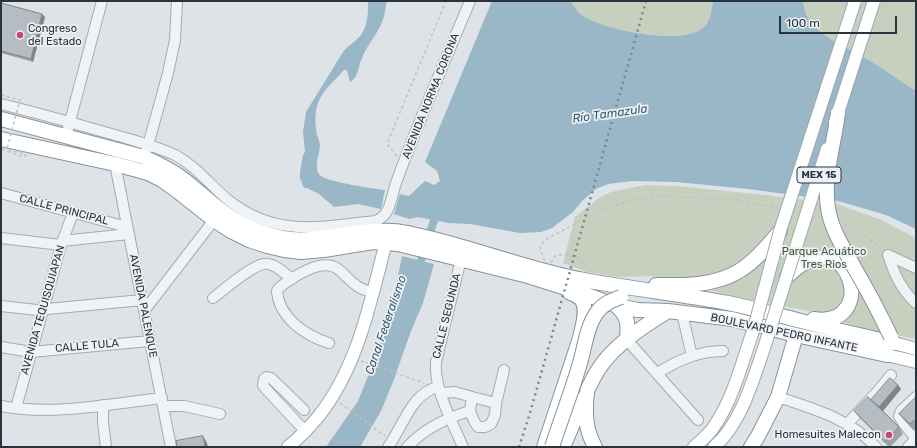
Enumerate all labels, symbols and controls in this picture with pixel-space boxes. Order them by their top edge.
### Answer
scale bar [781,8,899,34]
text: 100 m [786,16,820,30]
place label: Congreso del Estado [28,22,82,48]
marker: Congreso del Estado [15,30,25,40]
street label: AVENIDA NORMA CORONA [400,31,462,161]
water label: Río Tamazula [572,102,648,126]
road number: MEX 15 [797,167,841,183]
street label: CALLE PRINCIPAL [18,192,110,228]
street label: AVENIDA TEQUISQUIAPAN [18,244,68,376]
park label: Parque Acuático Tres Rios [782,245,866,271]
street label: AVENIDA PALENQUE [126,253,160,359]
street label: CALLE SEGUNDA [430,272,464,360]
water label: Canal Federalismo [362,274,410,376]
street label: BOULEVARD PEDRO INFANTE [709,311,859,355]
street label: CALLE TULA [55,337,119,355]
place label: Homesuites Malecon [775,428,881,442]
marker: Homesuites Malecon [884,430,894,440]

